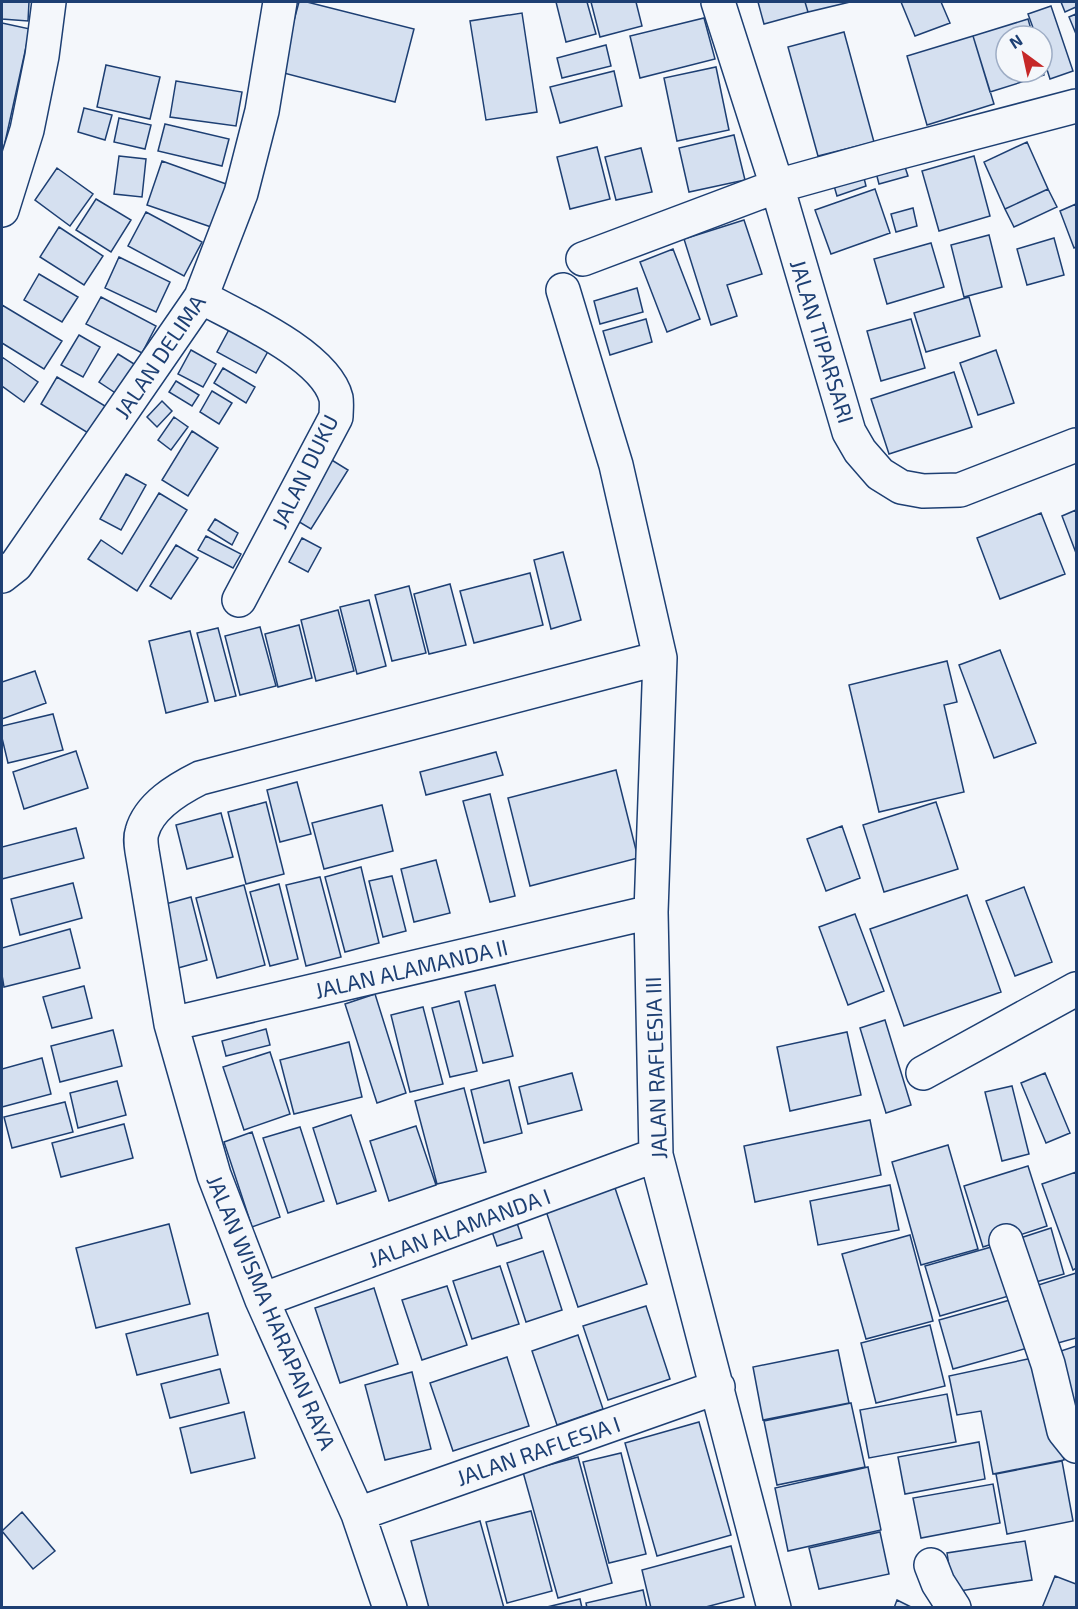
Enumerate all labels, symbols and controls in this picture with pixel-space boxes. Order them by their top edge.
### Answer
north arrow [994,24,1054,84]
text: N [1006,30,1026,52]
street label: JALAN TIPARSARI [786,256,860,426]
street label: JALAN DELIMA [108,289,210,423]
street label: JALAN DUKU [265,410,343,532]
street label: JALAN ALAMANDA II [312,933,510,1003]
street label: JALAN RAFLESIA III [639,976,671,1160]
street label: JALAN WISMA HARAPAN RAYA [202,1171,342,1453]
street label: JALAN ALAMANDA I [365,1182,553,1272]
street label: JALAN RAFLESIA I [453,1410,623,1490]

